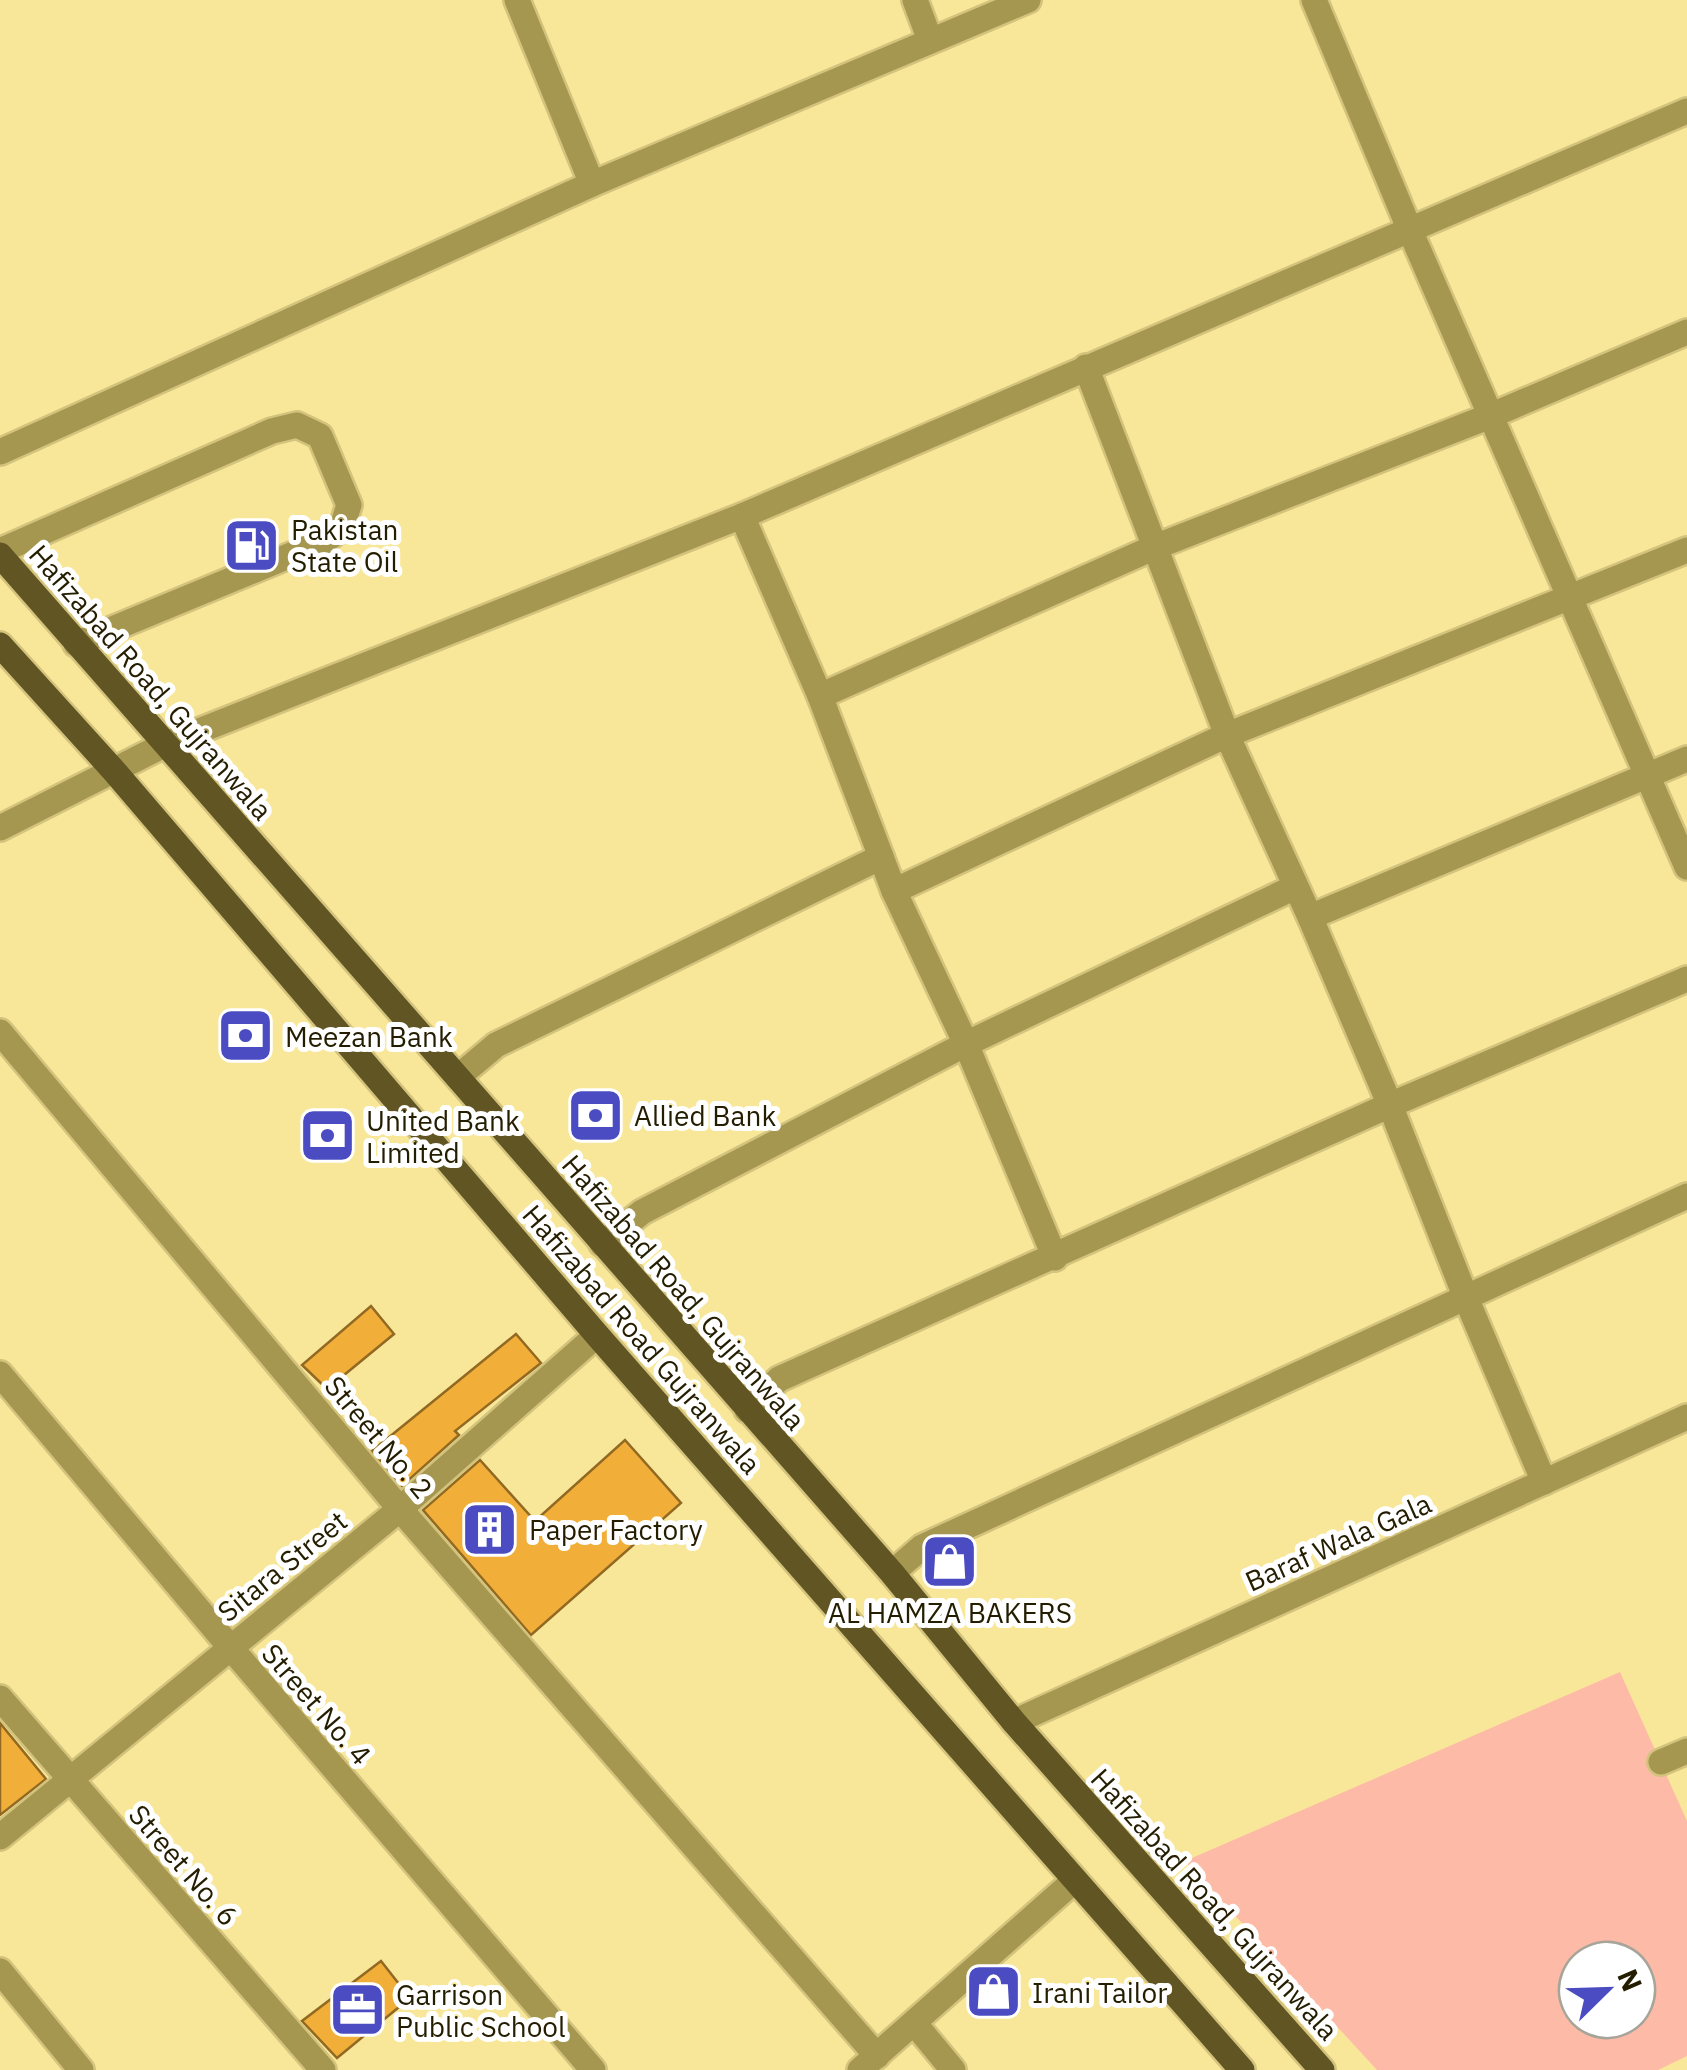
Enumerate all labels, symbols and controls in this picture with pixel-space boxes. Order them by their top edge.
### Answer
place label: Pakistan State Oil [291,511,399,580]
fuel station icon: Pakistan State Oil [222,515,282,575]
street label: Hafizabad Road, Gujranwala [21,537,281,827]
bank icon: Meezan Bank [216,1006,276,1066]
place label: Meezan Bank [285,1018,453,1055]
bank icon: Allied Bank [565,1085,625,1145]
place label: Allied Bank [634,1097,776,1134]
place label: United Bank Limited [366,1102,520,1171]
bank icon: United Bank Limited [297,1106,357,1166]
street label: Hafizabad Road, Gujranwala [554,1147,814,1437]
street label: Hafizabad Road Gujranwala [515,1196,769,1482]
street label: Street No. 2 [317,1368,441,1506]
street label: Baraf Wala Gala [1239,1484,1437,1600]
building icon: Paper Factory [460,1499,520,1559]
street label: Sitara Street [210,1502,354,1630]
place label: Paper Factory [529,1511,703,1548]
shop icon: AL HAMZA BAKERS [920,1531,980,1591]
place label: AL HAMZA BAKERS [828,1594,1072,1631]
street label: Street No. 4 [254,1636,380,1772]
street label: Hafizabad Road, Gujranwala [1083,1760,1347,2048]
street label: Street No. 6 [121,1797,247,1933]
north arrow [1557,1940,1657,2040]
shop icon: Irani Tailor [963,1962,1023,2022]
text: N [1609,1963,1651,1997]
place label: Irani Tailor [1032,1974,1167,2011]
place label: Garrison Public School [396,1976,566,2045]
office icon: Garrison Public School [327,1980,387,2040]

